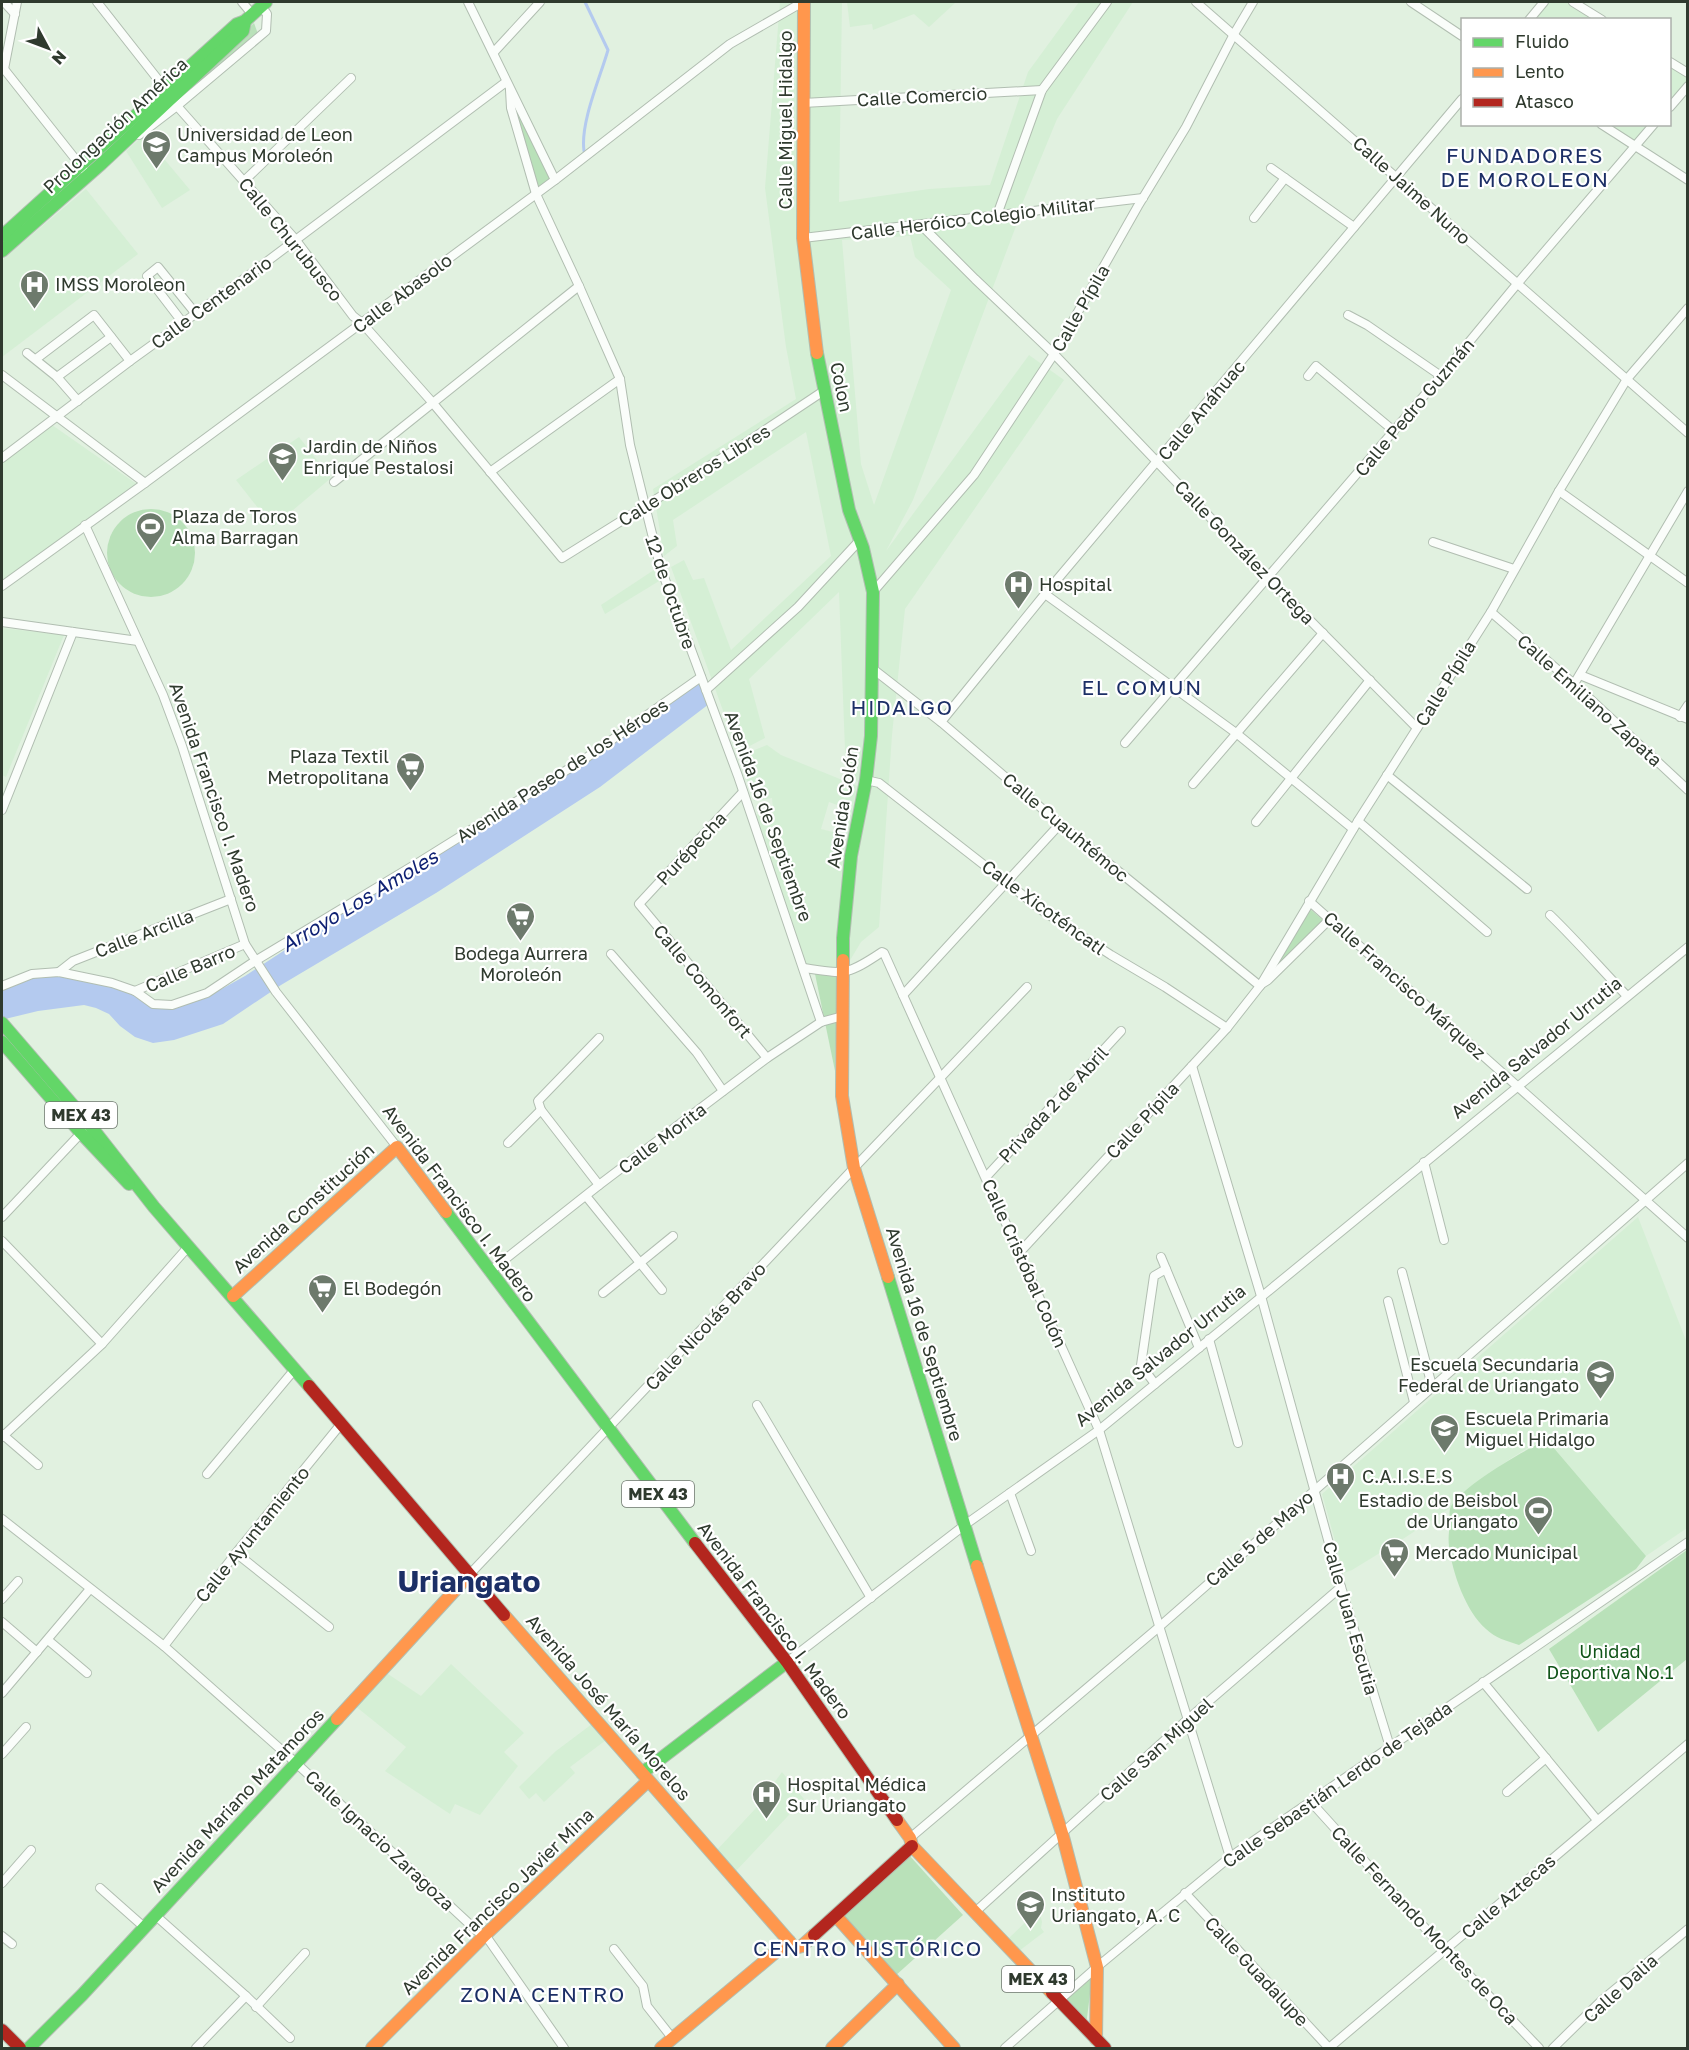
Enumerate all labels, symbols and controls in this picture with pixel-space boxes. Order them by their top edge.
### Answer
north arrow [18,18,78,78]
legend [1461,18,1671,126]
text: Fluido [1515,30,1569,52]
street label: Calle Miguel Hidalgo [774,31,796,209]
text: N [48,47,71,69]
street label: Prolongación América [38,52,192,198]
text: Lento [1515,60,1564,82]
street label: Calle Comercio [856,82,988,110]
text: Atasco [1515,90,1574,112]
place label: Universidad de Leon Campus Moroleón [177,123,353,166]
school or university icon: Universidad de Leon Campus Moroleón [140,128,172,170]
street label: Calle Jaime Nuno [1349,131,1475,249]
district label: FUNDADORES DE MOROLEON [1441,142,1609,192]
street label: Calle Churubusco [234,173,348,305]
street label: Calle Heróico Colegio Militar [850,192,1096,244]
street label: Calle Abasolo [348,248,456,338]
street label: Calle Centenario [146,251,276,353]
street label: Calle Pípila [1046,260,1114,356]
hospital icon: IMSS Moroleon [18,268,50,310]
place label: IMSS Moroleon [55,273,185,295]
street label: Calle Pedro Guzmán [1350,333,1478,481]
street label: Calle Anáhuac [1153,355,1249,465]
street label: Colon [826,360,858,414]
street label: Calle Obreros Libres [614,419,774,531]
place label: Jardin de Niños Enrique Pestalosi [303,435,454,478]
school or university icon: Jardin de Niños Enrique Pestalosi [266,440,298,482]
street label: Calle González Ortega [1170,475,1320,629]
place label: Plaza de Toros Alma Barragan [172,505,299,548]
sports icon: Plaza de Toros Alma Barragan [135,510,167,552]
street label: 12 de Octubre [641,532,701,652]
hospital icon: Hospital [1002,568,1034,610]
place label: Hospital [1039,573,1112,595]
street label: Calle Emiliano Zapata [1513,629,1667,771]
street label: Calle Pípila [1410,636,1480,730]
district label: EL COMUN [1081,674,1203,700]
street label: Avenida Francisco I. Madero [165,679,265,915]
street label: Avenida Paseo de los Héroes [452,693,672,847]
district label: HIDALGO [851,694,953,720]
street label: Avenida 16 de Septiembre [721,708,817,924]
street label: Avenida Colón [821,744,863,870]
place label: Plaza Textil Metropolitana [267,745,389,788]
supermarket icon: Plaza Textil Metropolitana [394,750,426,792]
street label: Calle Cuauhtémoc [998,768,1134,886]
street label: Purépecha [651,807,731,889]
water label: Arroyo Los Amoles [276,843,443,957]
street label: Calle Xicoténcatl [978,855,1110,959]
supermarket icon: Bodega Aurrera Moroleón [505,900,537,942]
street label: Calle Arcilla [92,904,196,962]
street label: Calle Francisco Márquez [1319,906,1491,1064]
street label: Calle Comonfort [649,920,757,1042]
street label: Calle Barro [142,939,238,997]
place label: Bodega Aurrera Moroleón [454,942,588,985]
street label: Avenida Salvador Urrutia [1446,971,1626,1123]
street label: Privada 2 de Abril [994,1041,1113,1167]
street label: Calle Pípila [1101,1077,1183,1163]
street label: Calle Morita [614,1098,710,1178]
street label: Avenida Francisco I. Madero [379,1100,541,1306]
road number: MEX 43 [45,1102,117,1128]
street label: Avenida Constitución [228,1139,378,1277]
street label: Calle Cristóbal Colón [978,1175,1072,1351]
street label: Avenida 16 de Septiembre [882,1224,968,1444]
street label: Calle Nicolás Bravo [640,1257,770,1395]
supermarket icon: El Bodegón [306,1272,338,1314]
place label: El Bodegón [343,1277,442,1299]
street label: Avenida Salvador Urrutia [1070,1279,1250,1431]
place label: Escuela Secundaria Federal de Uriangato [1398,1353,1579,1396]
school or university icon: Escuela Secundaria Federal de Uriangato [1584,1358,1616,1400]
place label: Escuela Primaria Miguel Hidalgo [1465,1407,1609,1450]
school or university icon: Escuela Primaria Miguel Hidalgo [1428,1412,1460,1454]
hospital icon: C.A.I.S.E.S [1325,1460,1357,1502]
street label: Calle Ayuntamiento [190,1461,314,1607]
place label: C.A.I.S.E.S [1362,1465,1452,1487]
road number: MEX 43 [622,1481,694,1507]
street label: Calle 5 de Mayo [1201,1485,1317,1591]
place label: Estadio de Beisbol de Uriangato [1358,1489,1518,1532]
sports icon: Estadio de Beisbol de Uriangato [1523,1494,1555,1536]
street label: Avenida Francisco I. Madero [694,1517,856,1723]
supermarket icon: Mercado Municipal [1378,1536,1410,1578]
street label: Calle Juan Escutia [1319,1539,1383,1697]
place label: Mercado Municipal [1415,1541,1578,1563]
district label: Uriangato [397,1563,541,1599]
street label: Avenida José María Morelos [522,1609,696,1805]
park label: Unidad Deportiva No.1 [1547,1640,1674,1683]
street label: Calle San Miguel [1095,1692,1217,1805]
street label: Calle Sebastián Lerdo de Tejada [1218,1696,1456,1872]
street label: Avenida Mariano Matamoros [146,1703,328,1897]
street label: Calle Ignacio Zaragoza [301,1765,459,1915]
place label: Hospital Médica Sur Uriangato [787,1773,926,1816]
hospital icon: Hospital Médica Sur Uriangato [750,1778,782,1820]
street label: Avenida Francisco Javier Mina [396,1803,598,1999]
street label: Calle Fernando Montes de Oca [1327,1821,1523,2029]
street label: Calle Aztecas [1456,1849,1560,1943]
place label: Instituto Uriangato, A. C [1051,1883,1180,1926]
school or university icon: Instituto Uriangato, A. C [1014,1888,1046,1930]
street label: Calle Guadalupe [1201,1912,1313,2030]
district label: CENTRO HISTÓRICO [753,1935,983,1961]
street label: Calle Dalia [1578,1949,1662,2027]
road number: MEX 43 [1002,1966,1074,1992]
district label: ZONA CENTRO [460,1981,626,2007]

